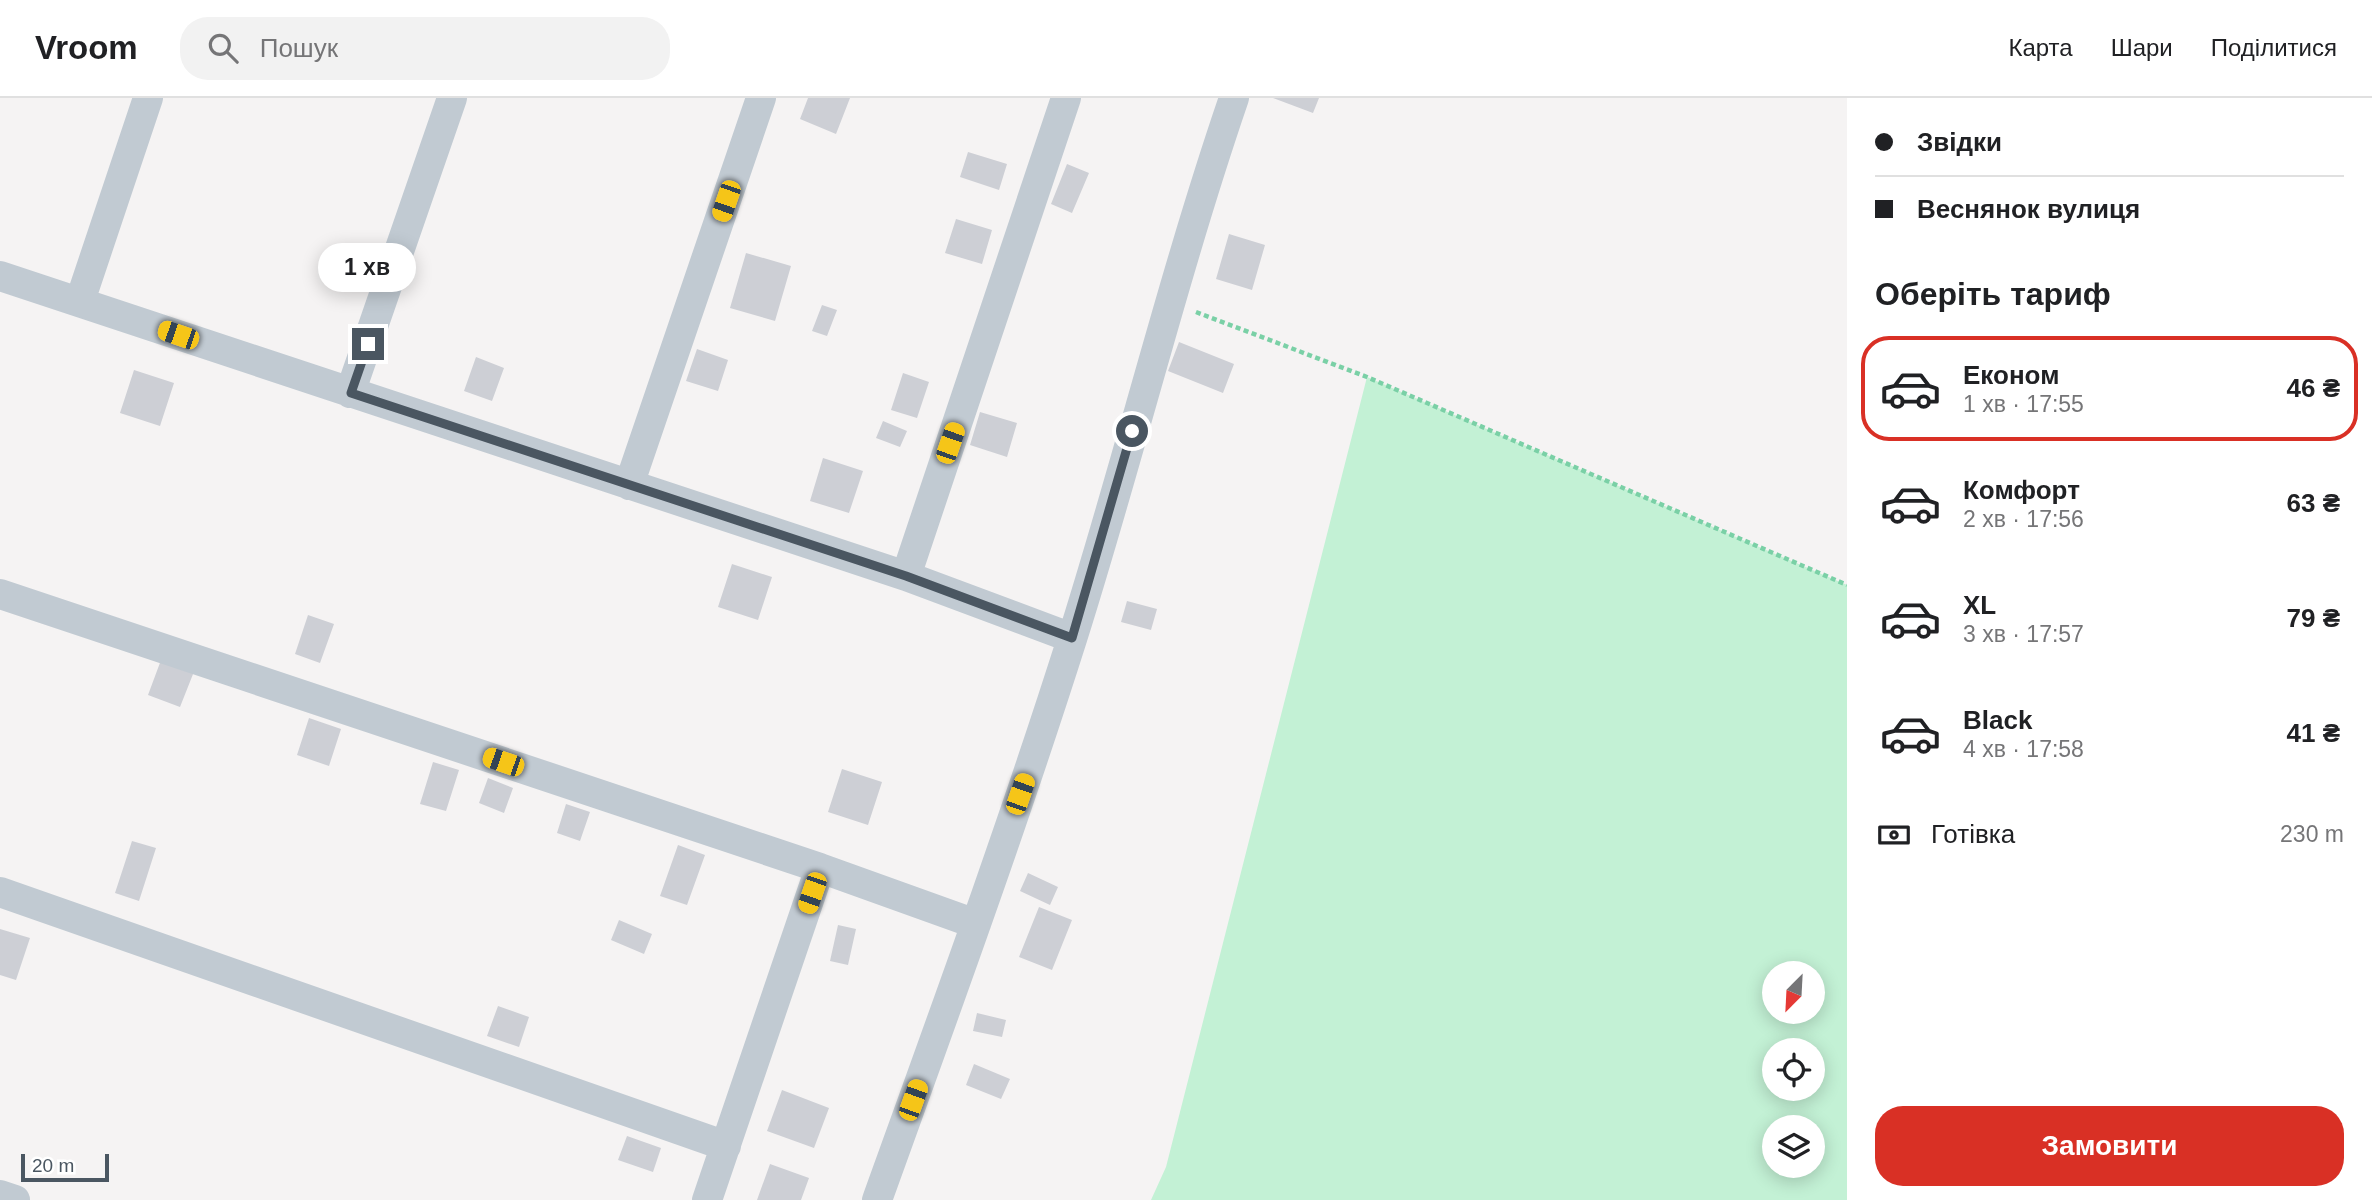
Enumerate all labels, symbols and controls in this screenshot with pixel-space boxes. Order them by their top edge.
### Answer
search box [180,17,670,80]
text: Vroom [35,29,138,66]
icon: search [204,29,242,67]
text: Пошук [260,33,338,63]
text: Карта [2008,34,2073,61]
text: Шари [2111,34,2173,61]
text: Поділитися [2211,34,2337,61]
text: Звідки [1917,127,2002,157]
car [710,178,743,224]
text: Веснянок вулиця [1917,194,2140,224]
callout: 1 хв [319,243,417,292]
text: 1 хв [344,254,390,280]
text: Оберіть тариф [1875,276,2111,312]
car [155,318,202,352]
route end [352,328,384,360]
icon: car [1879,357,1942,420]
text: Економ [1963,360,2059,390]
text: 46 ₴ [2287,373,2340,403]
text: 1 хв · 17:55 [1963,391,2084,417]
route start [1116,415,1148,447]
car [934,420,967,466]
icon: car [1879,472,1942,535]
text: Комфорт [1963,475,2080,505]
text: 63 ₴ [2287,488,2340,518]
text: 2 хв · 17:56 [1963,506,2084,532]
icon: car [1879,587,1942,650]
text: XL [1963,590,1996,620]
text: 79 ₴ [2287,603,2340,633]
text: 3 хв · 17:57 [1963,621,2084,647]
icon: car [1879,702,1942,765]
text: Black [1963,705,2032,735]
text: 41 ₴ [2287,718,2340,748]
text: 4 хв · 17:58 [1963,736,2084,762]
car [480,745,527,779]
car [1004,771,1037,817]
icon: cash [1875,816,1913,854]
text: Готівка [1931,819,2015,849]
text: 230 m [2280,821,2344,847]
car [796,870,829,916]
north arrow [1762,961,1825,1024]
map controls [1762,961,1825,1178]
button: locate [1762,1038,1825,1101]
car [896,1077,931,1123]
button: Замовити [1875,1106,2344,1186]
button: layers [1762,1115,1825,1178]
scale bar [21,1151,108,1183]
text: 20 m [32,1155,74,1176]

